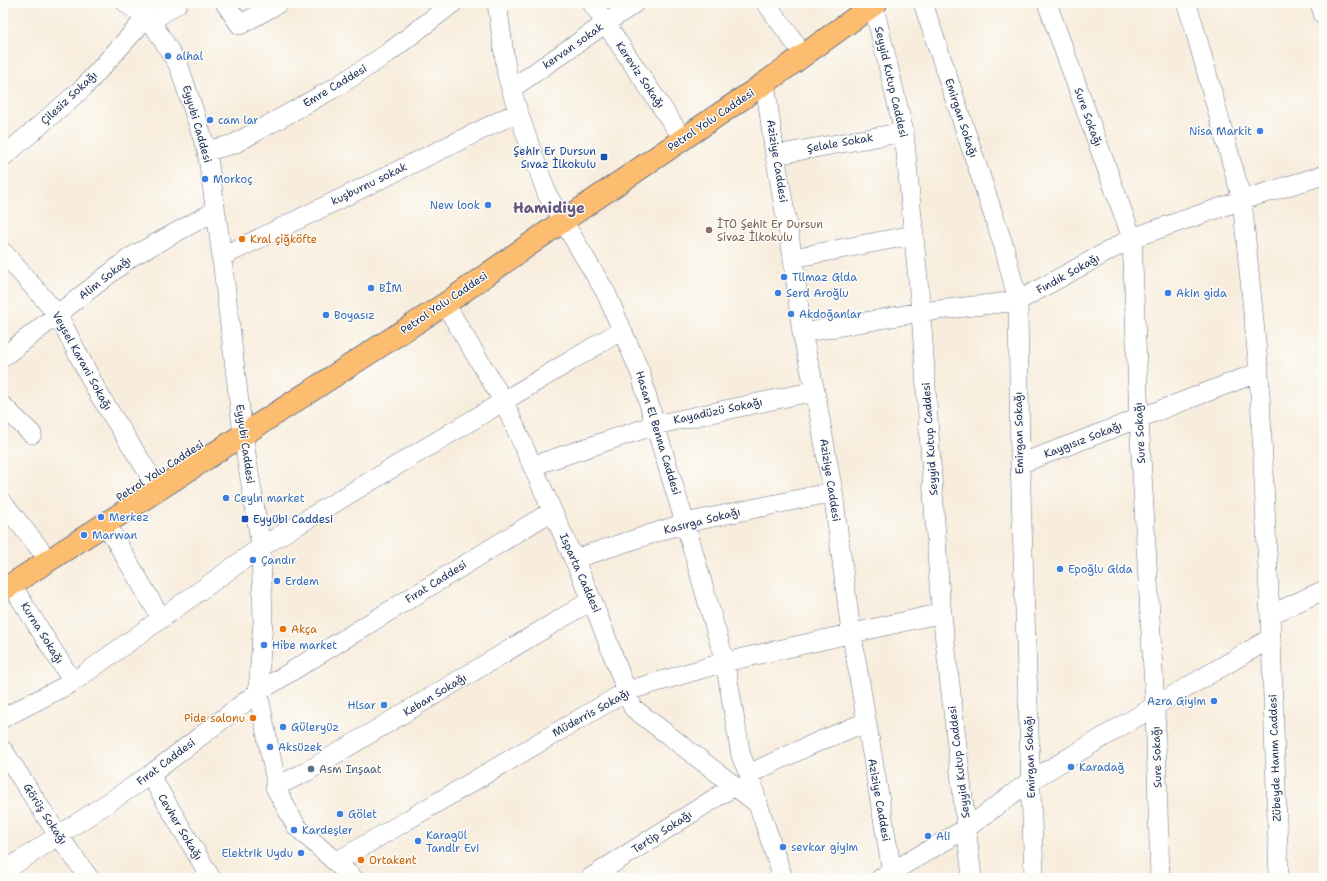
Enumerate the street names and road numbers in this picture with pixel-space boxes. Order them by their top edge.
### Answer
street label: kervan sokak [540,19,606,73]
street label: Seyyid Kutup Caddesi [871,25,911,139]
street label: Kereviz Sokağı [612,39,668,111]
street label: Emre Caddesi [300,61,370,111]
street label: Çilesiz Sokağı [37,68,101,128]
street label: Emirgan Sokağı [941,76,981,160]
street label: Eyyubi Caddesi [179,83,215,165]
street label: Petrol Yolu Caddesi [665,85,757,155]
street label: Sure Sokağı [1070,85,1106,149]
street label: Aziziye Caddesi [763,118,791,204]
street label: Şelale Sokak [806,130,874,156]
street label: kuşburnu sokak [329,159,409,209]
street label: Fındık Sokağı [1034,250,1102,298]
street label: Alim Sokağı [76,253,134,303]
street label: Petrol Yolu Caddesi [398,268,490,338]
street label: Veysel Karani Sokağı [49,309,115,413]
street label: Hasan El Benna Caddesi [632,369,684,497]
street label: Seyyid Kutup Caddesi [919,382,941,496]
street label: Emirgan Sokağı [1011,392,1027,474]
street label: Kayadüzü Sokağı [672,394,764,428]
street label: Sure Sokağı [1131,402,1149,464]
street label: Eyyubi Caddesi [232,403,258,485]
street label: Kaygısız Sokağı [1042,418,1124,462]
street label: Petrol Yolu Caddesi [113,437,207,505]
street label: Aziziye Caddesi [816,437,844,523]
street label: Kasırga Sokağı [662,504,742,538]
street label: Isparta Caddesi [556,531,604,615]
street label: Fırat Caddesi [402,557,470,607]
street label: Kurna Sokağı [17,599,67,667]
street label: Keban Sokağı [400,670,470,720]
street label: Müderris Sokağı [550,685,632,741]
street label: Zübeyde Hanım Caddesi [1265,694,1285,822]
street label: Seyyid Kutup Caddesi [945,705,973,819]
street label: Emirgan Sokağı [1021,715,1039,799]
street label: Sure Sokağı [1148,726,1166,788]
street label: Fırat Caddesi [134,735,198,789]
street label: Aziziye Caddesi [864,757,894,843]
street label: Görüş Sokağı [20,780,70,848]
street label: Cevher Sokağı [154,791,206,863]
street label: Tertip Sokağı [629,807,695,857]

